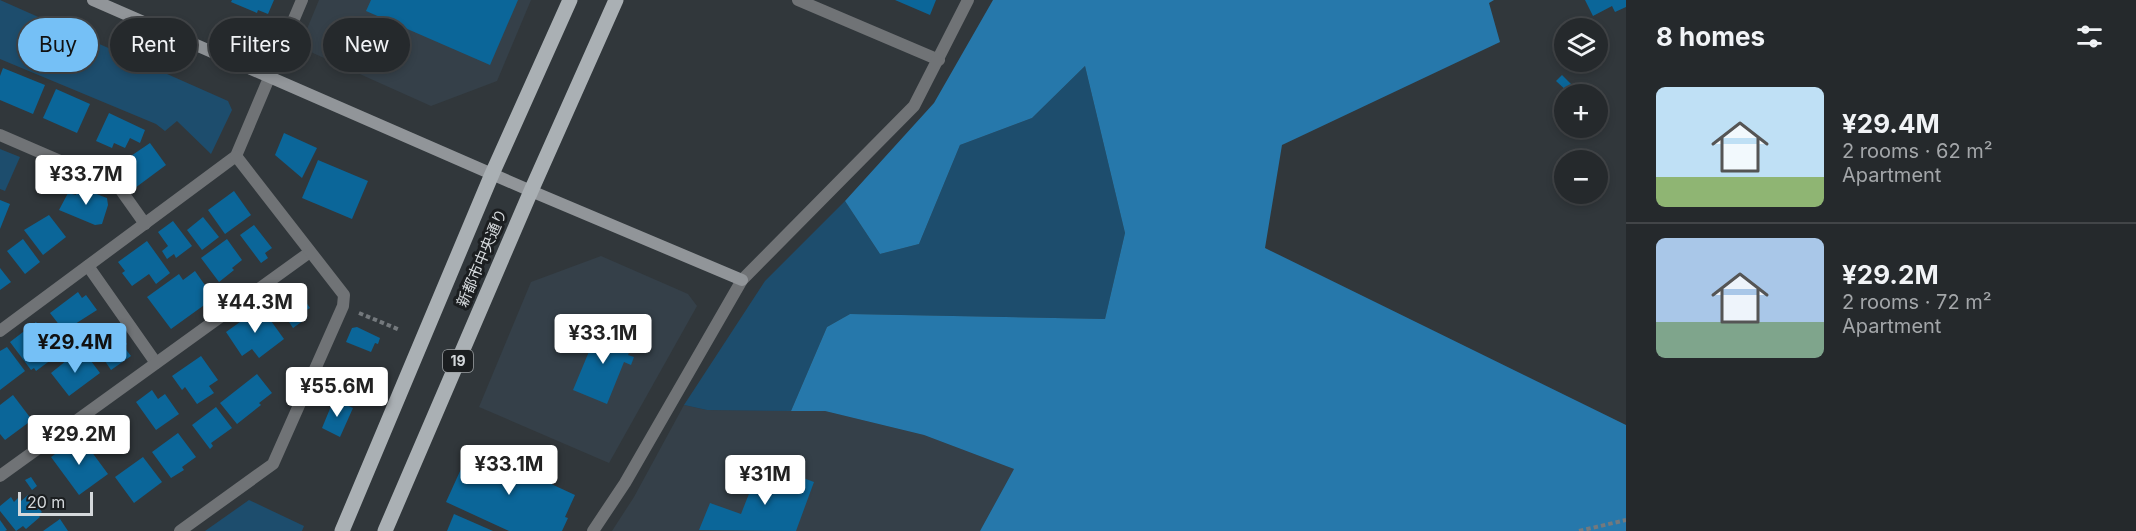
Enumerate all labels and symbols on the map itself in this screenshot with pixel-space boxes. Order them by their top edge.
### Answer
pin: ¥33.7M [37,155,135,206]
street label: 新都市中央通り [452,206,511,310]
pin: ¥44.3M [206,283,304,334]
pin: ¥33.1M [554,314,652,365]
pin: ¥29.4M [26,323,124,374]
road number: 19 [443,350,473,372]
pin: ¥55.6M [288,367,386,418]
pin: ¥29.2M [30,415,128,466]
pin: ¥33.1M [460,445,558,496]
pin: ¥31M [729,455,801,506]
scale bar [18,489,93,516]

